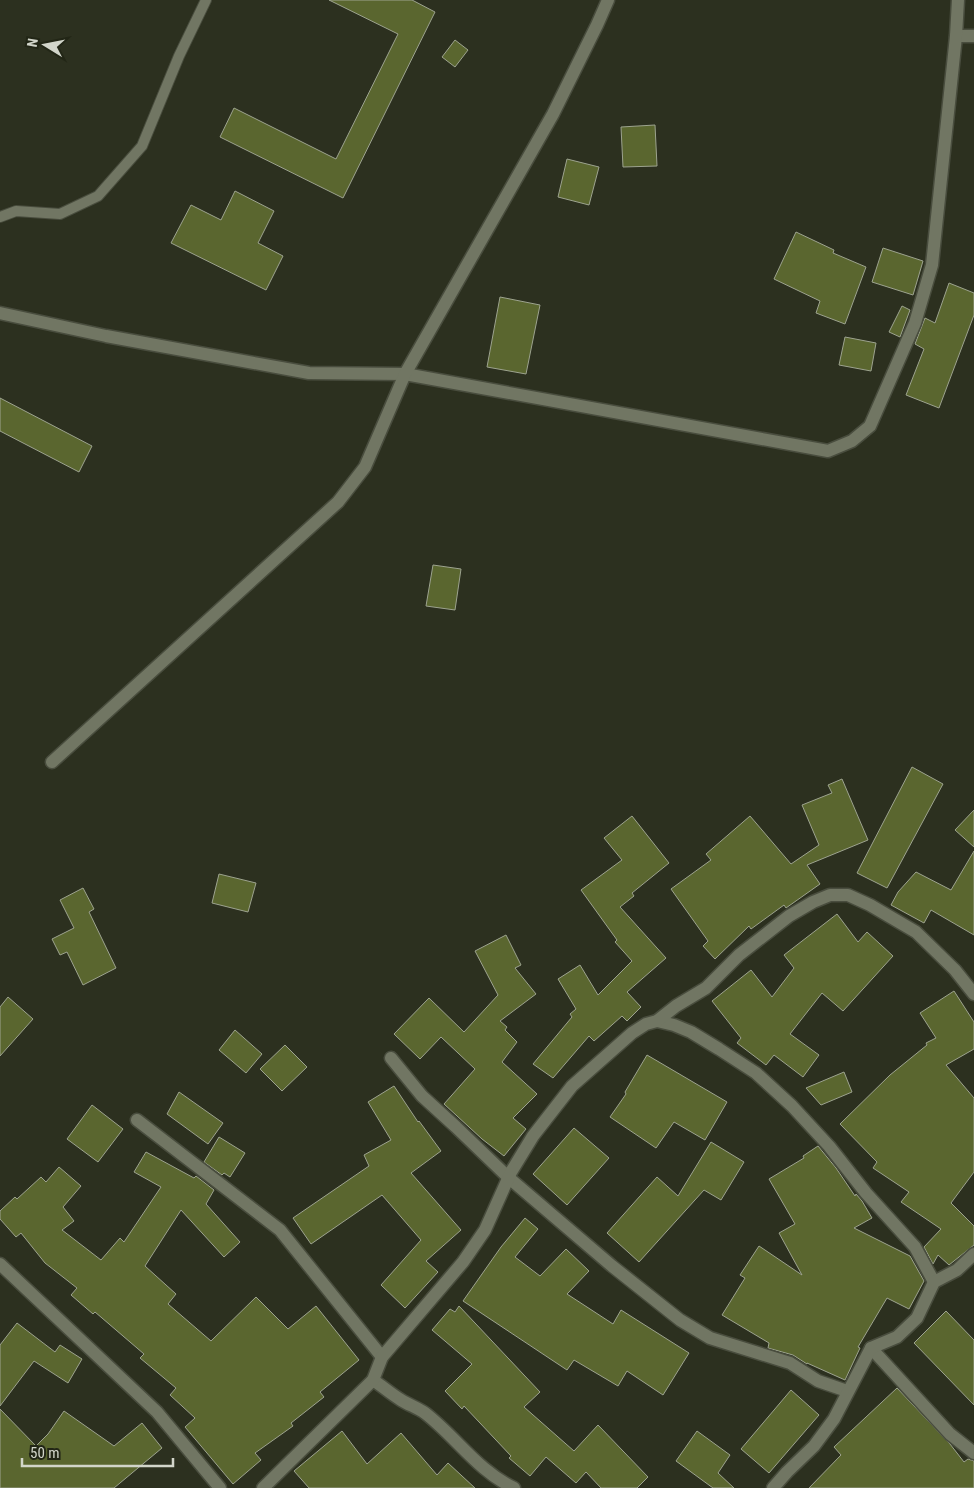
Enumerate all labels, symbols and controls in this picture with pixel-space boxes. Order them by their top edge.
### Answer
north arrow [20,20,70,70]
text: N [24,37,41,48]
scale bar [22,1436,174,1468]
text: 50 m [30,1444,60,1462]

